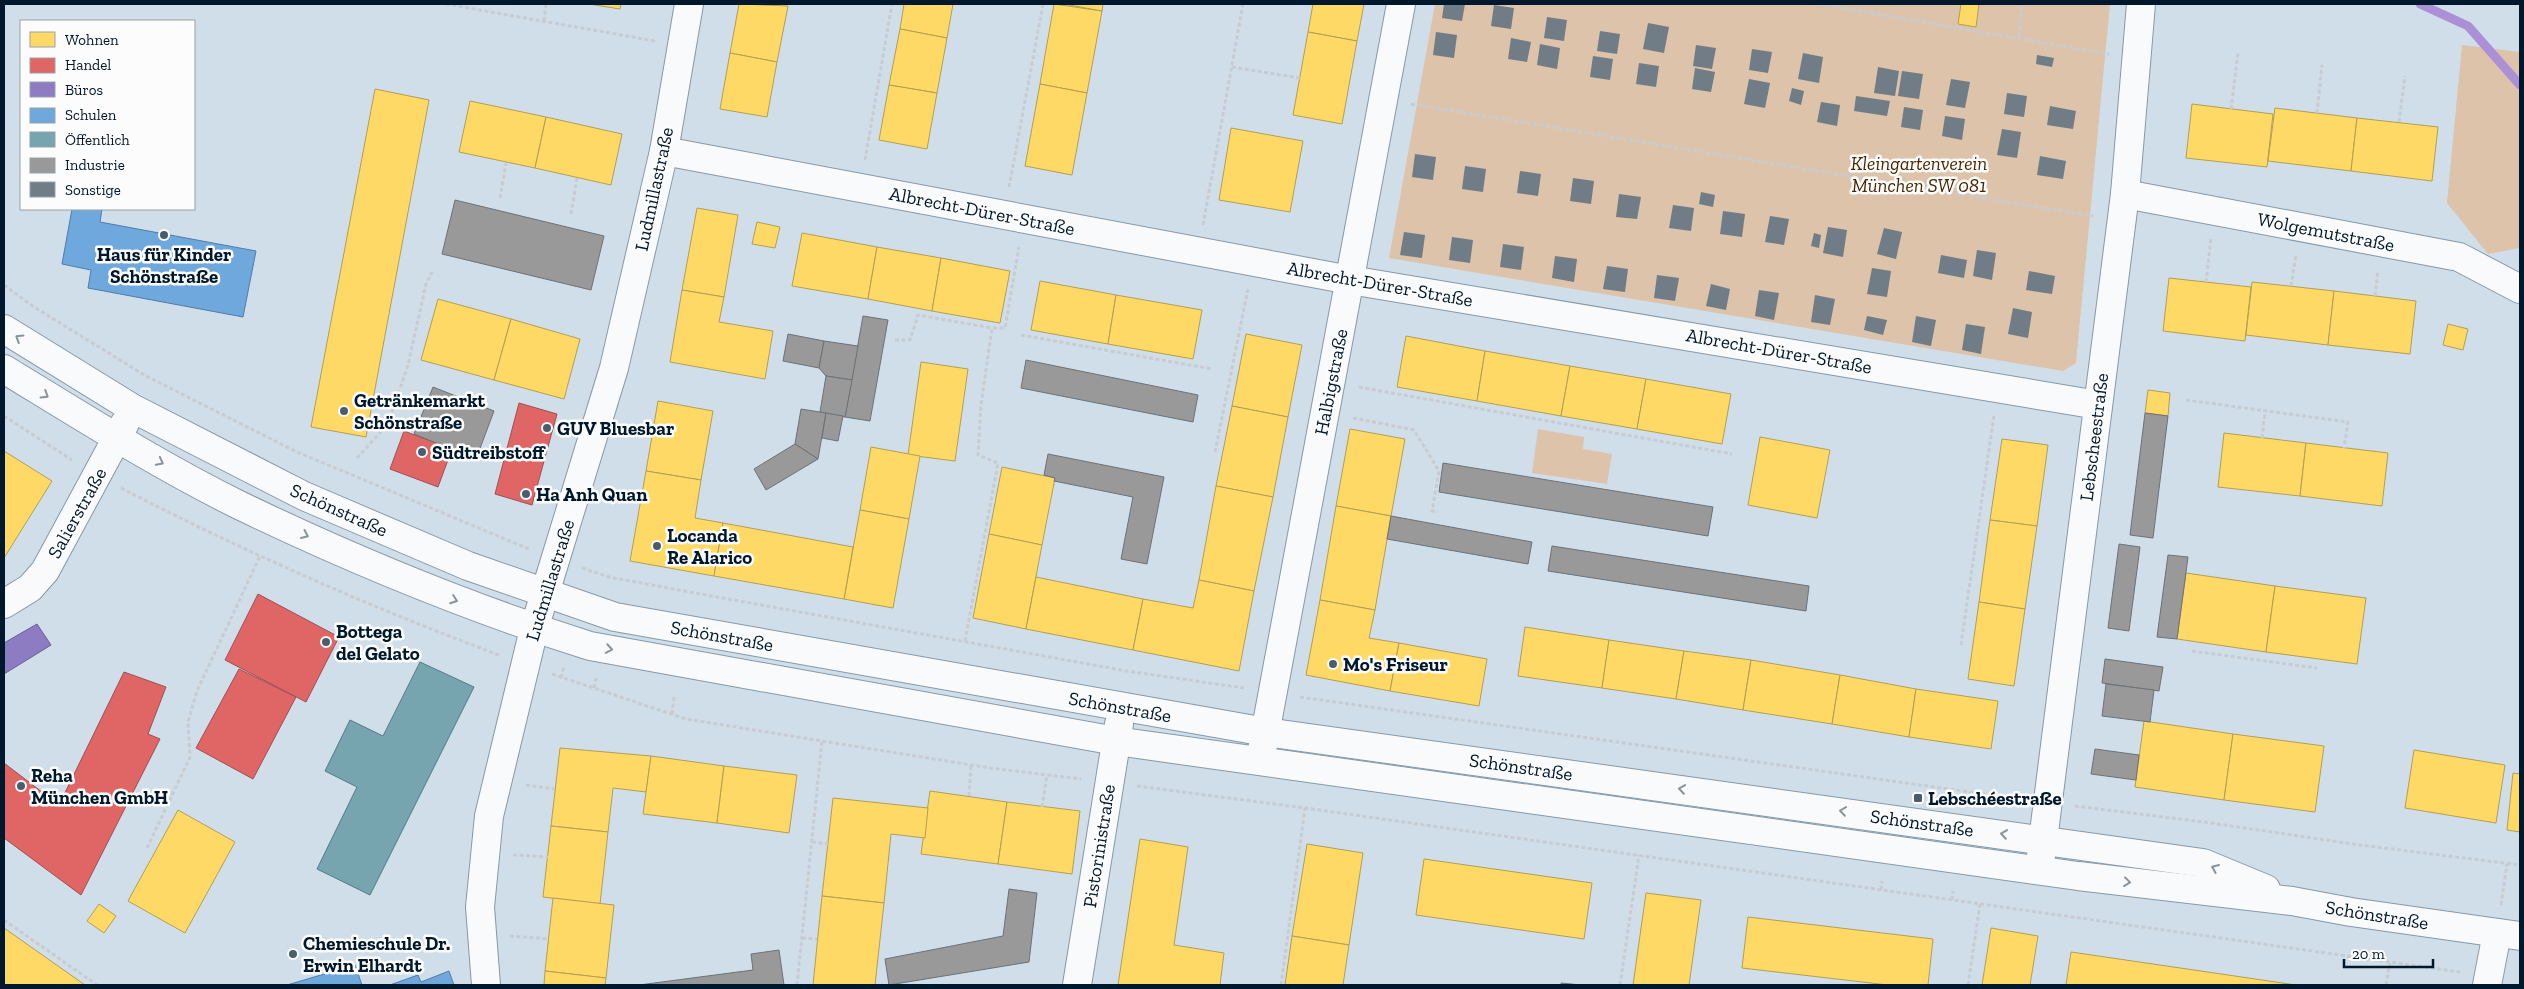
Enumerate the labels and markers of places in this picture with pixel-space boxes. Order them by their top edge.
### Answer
marker: Haus für Kinder Schönstraße [158,229,170,241]
place label: Haus für Kinder Schönstraße [97,243,232,288]
place label: Getränkemarkt Schönstraße [354,389,486,434]
marker: Getränkemarkt Schönstraße [338,405,350,417]
place label: GUV Bluesbar [557,417,675,440]
marker: GUV Bluesbar [541,422,553,434]
place label: Südtreibstoff [432,441,546,464]
marker: Südtreibstoff [416,446,428,458]
place label: Ha Anh Quan [536,483,648,506]
marker: Ha Anh Quan [520,488,532,500]
place label: Locanda Re Alarico [667,524,752,569]
marker: Locanda Re Alarico [651,540,663,552]
place label: Bottega del Gelato [336,620,420,665]
marker: Bottega del Gelato [320,636,332,648]
place label: Mo's Friseur [1343,653,1449,676]
marker: Mo's Friseur [1327,658,1339,670]
place label: Reha München GmbH [31,764,168,809]
marker: Reha München GmbH [15,780,27,792]
place label: Lebschéestraße [1928,787,2062,810]
marker: Lebschéestraße [1912,792,1924,804]
place label: Chemieschule Dr. Erwin Elhardt [303,932,450,977]
marker: Chemieschule Dr. Erwin Elhardt [287,948,299,960]

